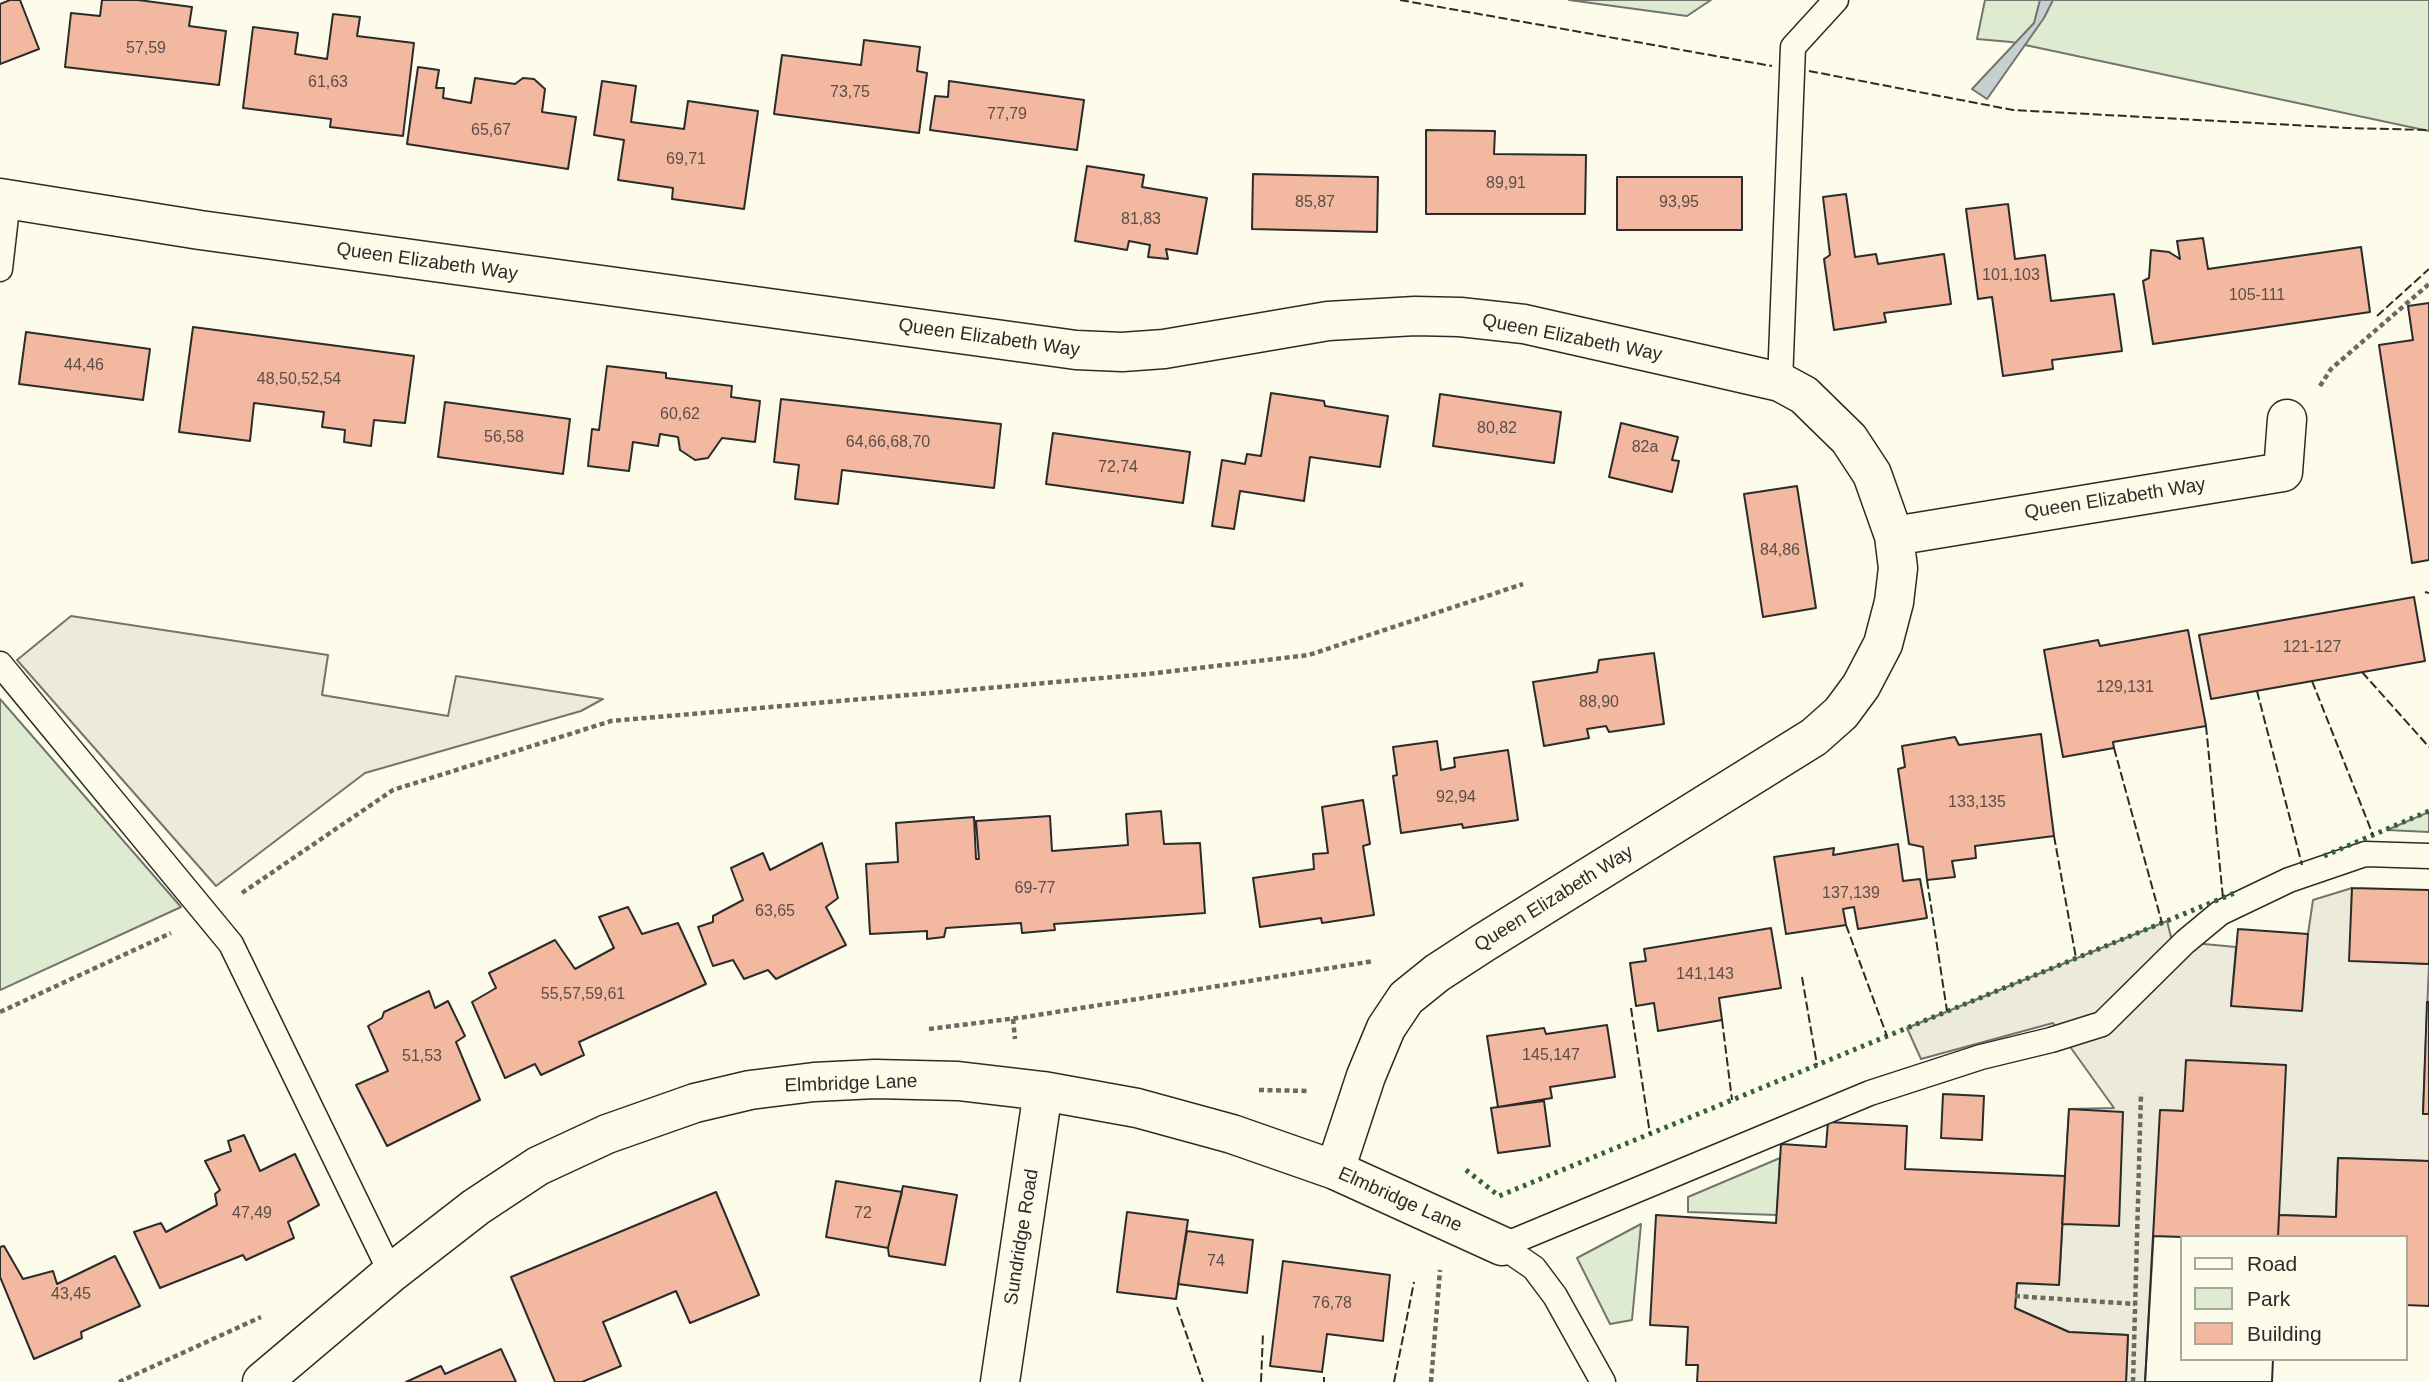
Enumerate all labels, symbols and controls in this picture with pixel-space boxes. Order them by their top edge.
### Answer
house number: 57,59 [126,39,166,59]
house number: 61,63 [308,73,348,93]
house number: 73,75 [830,83,870,103]
house number: 77,79 [987,105,1027,125]
house number: 65,67 [471,121,511,141]
house number: 69,71 [666,150,706,170]
house number: 89,91 [1486,174,1526,194]
house number: 85,87 [1295,193,1335,213]
house number: 93,95 [1659,193,1699,213]
house number: 81,83 [1121,210,1161,230]
street label: Queen Elizabeth Way [335,238,519,286]
house number: 101,103 [1982,266,2040,286]
house number: 105-111 [2229,286,2285,306]
street label: Queen Elizabeth Way [1480,309,1664,367]
street label: Queen Elizabeth Way [897,314,1081,362]
house number: 44,46 [64,356,104,376]
house number: 48,50,52,54 [257,370,341,390]
house number: 60,62 [660,405,700,425]
house number: 80,82 [1477,419,1517,439]
house number: 56,58 [484,428,524,448]
house number: 64,66,68,70 [846,433,930,453]
house number: 82a [1632,438,1658,458]
house number: 72,74 [1098,458,1138,478]
street label: Queen Elizabeth Way [2023,473,2207,525]
house number: 84,86 [1760,541,1800,561]
house number: 121-127 [2283,638,2341,658]
house number: 129,131 [2096,678,2154,698]
house number: 88,90 [1579,693,1619,713]
house number: 92,94 [1436,788,1476,808]
house number: 133,135 [1948,793,2006,813]
street label: Queen Elizabeth Way [1470,841,1638,957]
house number: 69-77 [1015,879,1055,899]
house number: 137,139 [1822,884,1880,904]
house number: 63,65 [755,902,795,922]
house number: 141,143 [1676,965,1734,985]
house number: 55,57,59,61 [541,985,625,1005]
house number: 145,147 [1522,1046,1580,1066]
house number: 51,53 [402,1047,442,1067]
street label: Elmbridge Lane [784,1070,918,1098]
street label: Elmbridge Lane [1335,1163,1465,1237]
street label: Sundridge Road [1000,1167,1044,1307]
house number: 47,49 [232,1204,272,1224]
house number: 72 [854,1204,872,1224]
legend [2180,1235,2408,1361]
house number: 74 [1207,1252,1225,1272]
text: Road [2247,1252,2297,1275]
house number: 43,45 [51,1285,91,1305]
text: Park [2247,1287,2290,1310]
house number: 76,78 [1312,1294,1352,1314]
text: Building [2247,1322,2322,1345]

